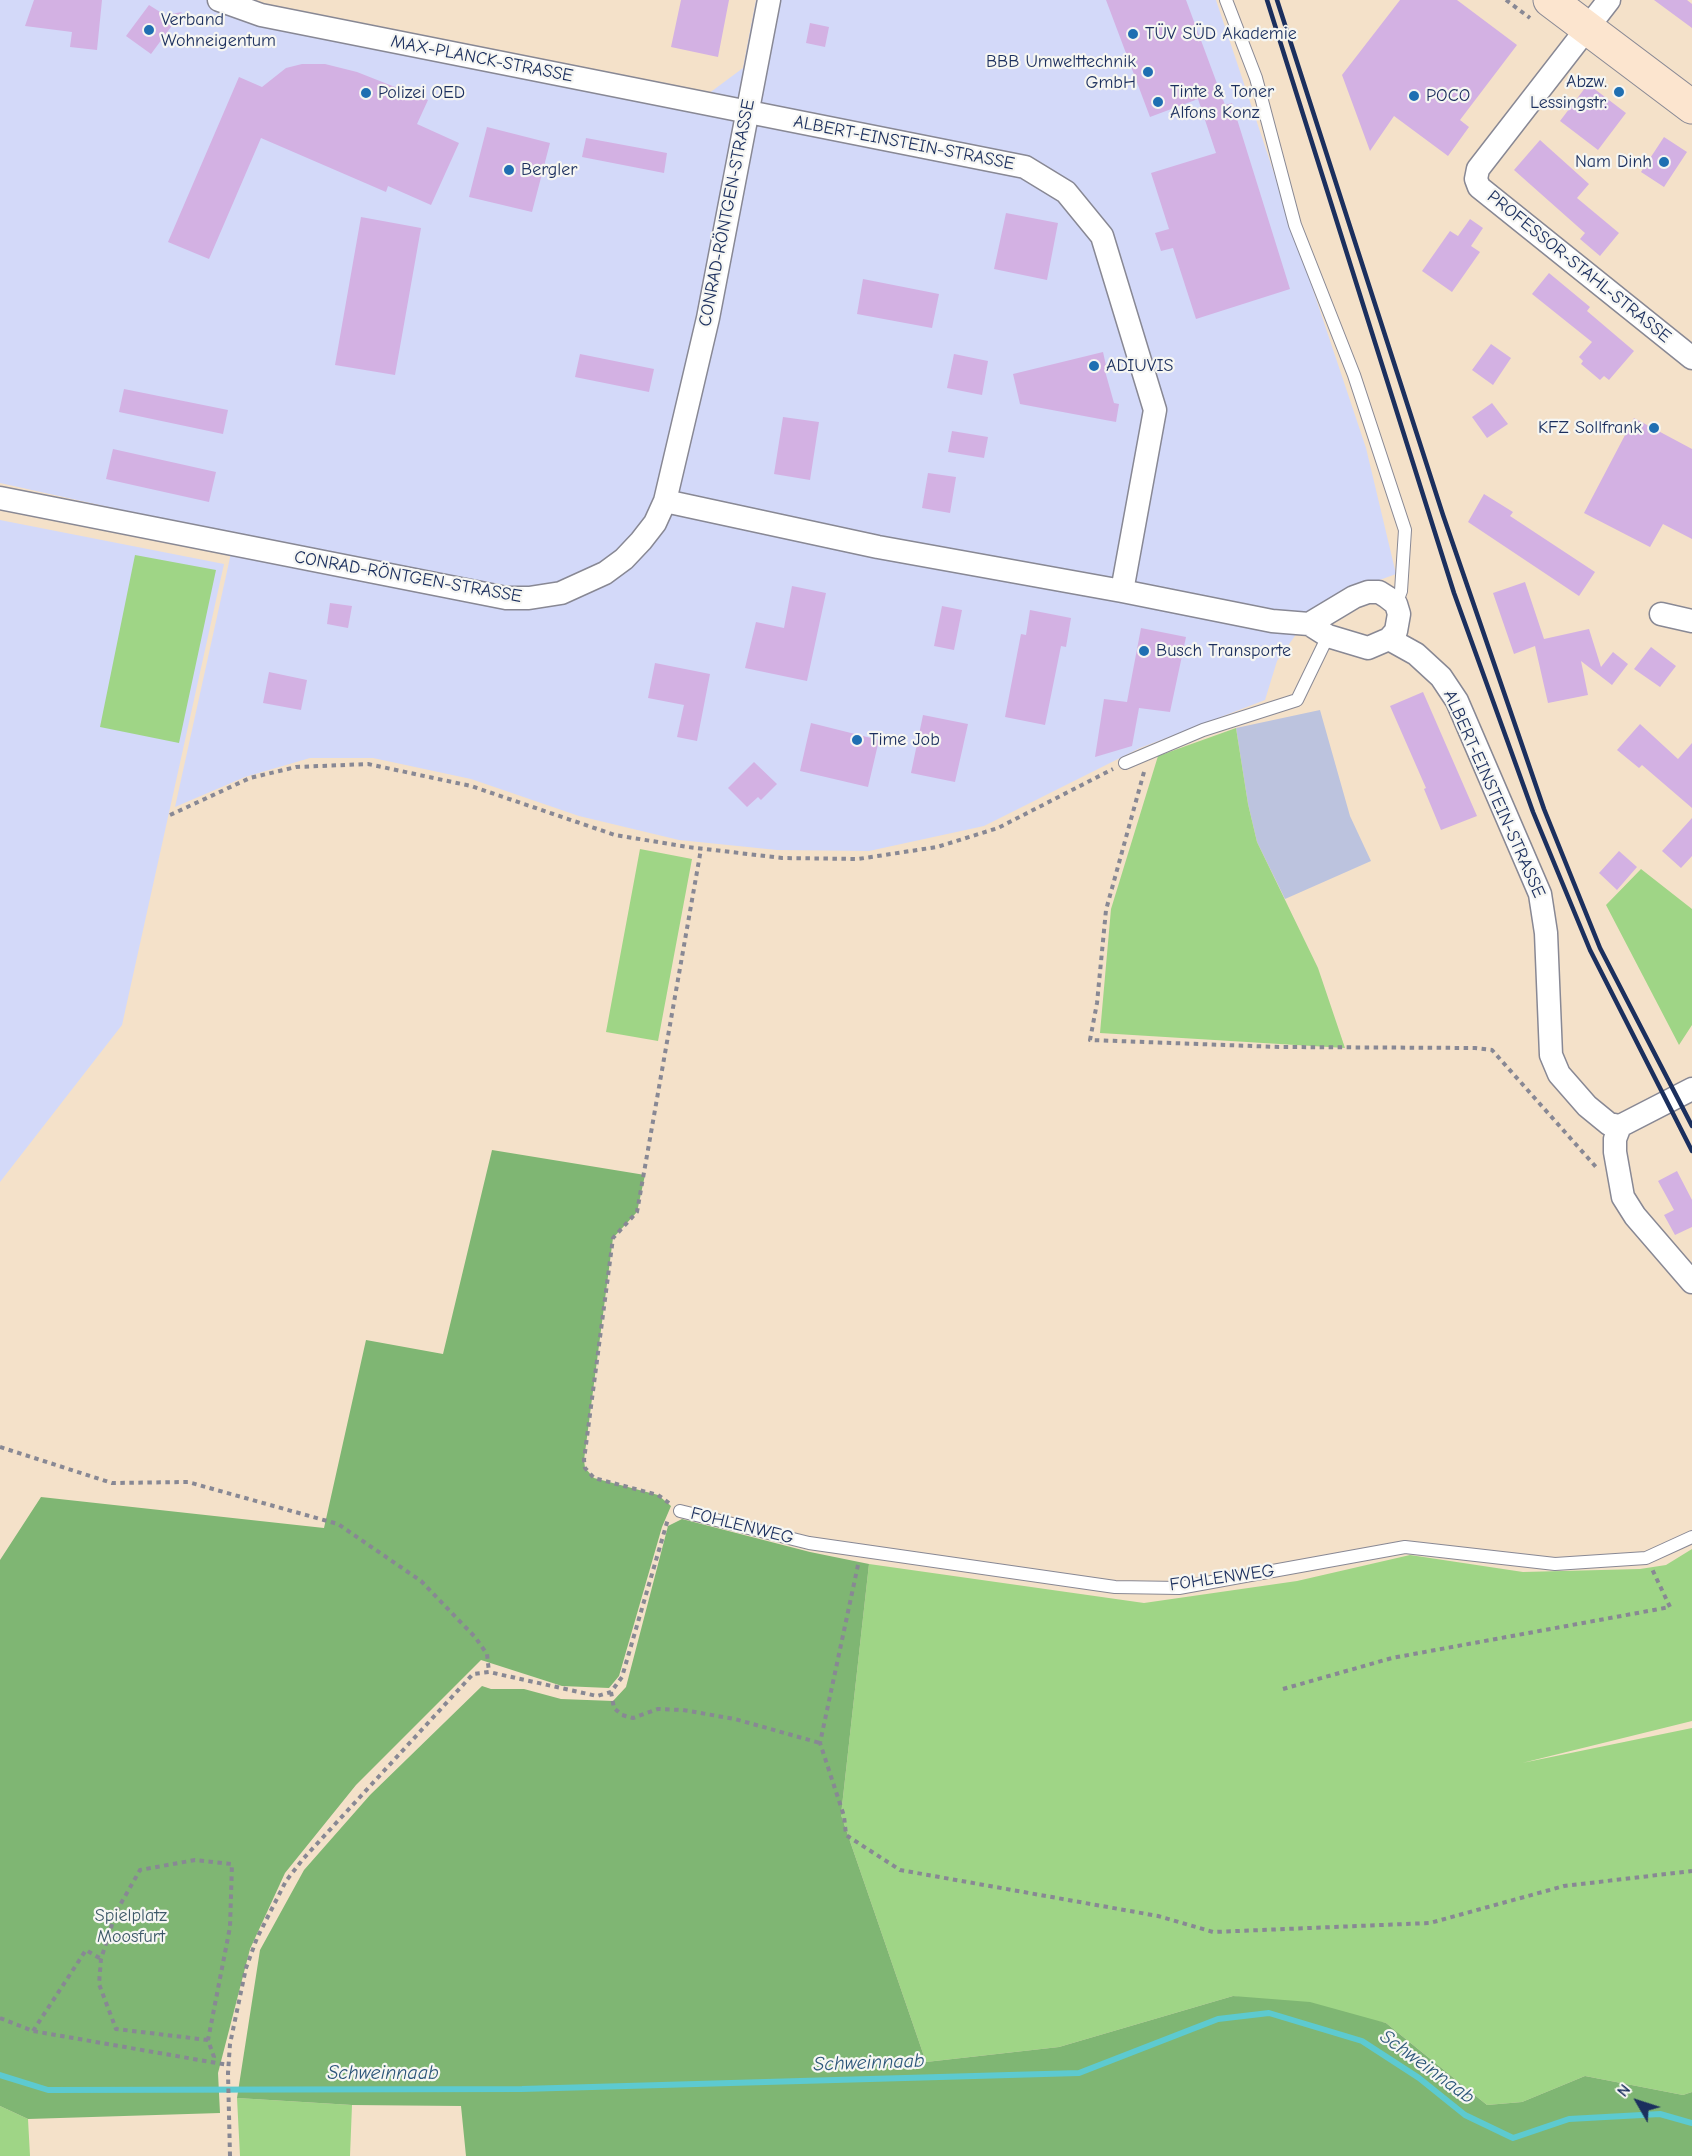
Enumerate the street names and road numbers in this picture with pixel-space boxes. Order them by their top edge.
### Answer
street label: MAX-PLANCK-STRASSE [389,31,575,87]
street label: CONRAD-RÖNTGEN-STRASSE [694,98,760,328]
street label: ALBERT-EINSTEIN-STRASSE [792,111,1016,175]
street label: PROFESSOR-STAHL-STRASSE [1483,186,1675,348]
street label: CONRAD-RÖNTGEN-STRASSE [292,546,524,608]
street label: ALBERT-EINSTEIN-STRASSE [1438,687,1550,901]
street label: FOHLENWEG [688,1503,796,1549]
street label: FOHLENWEG [1168,1560,1276,1596]

